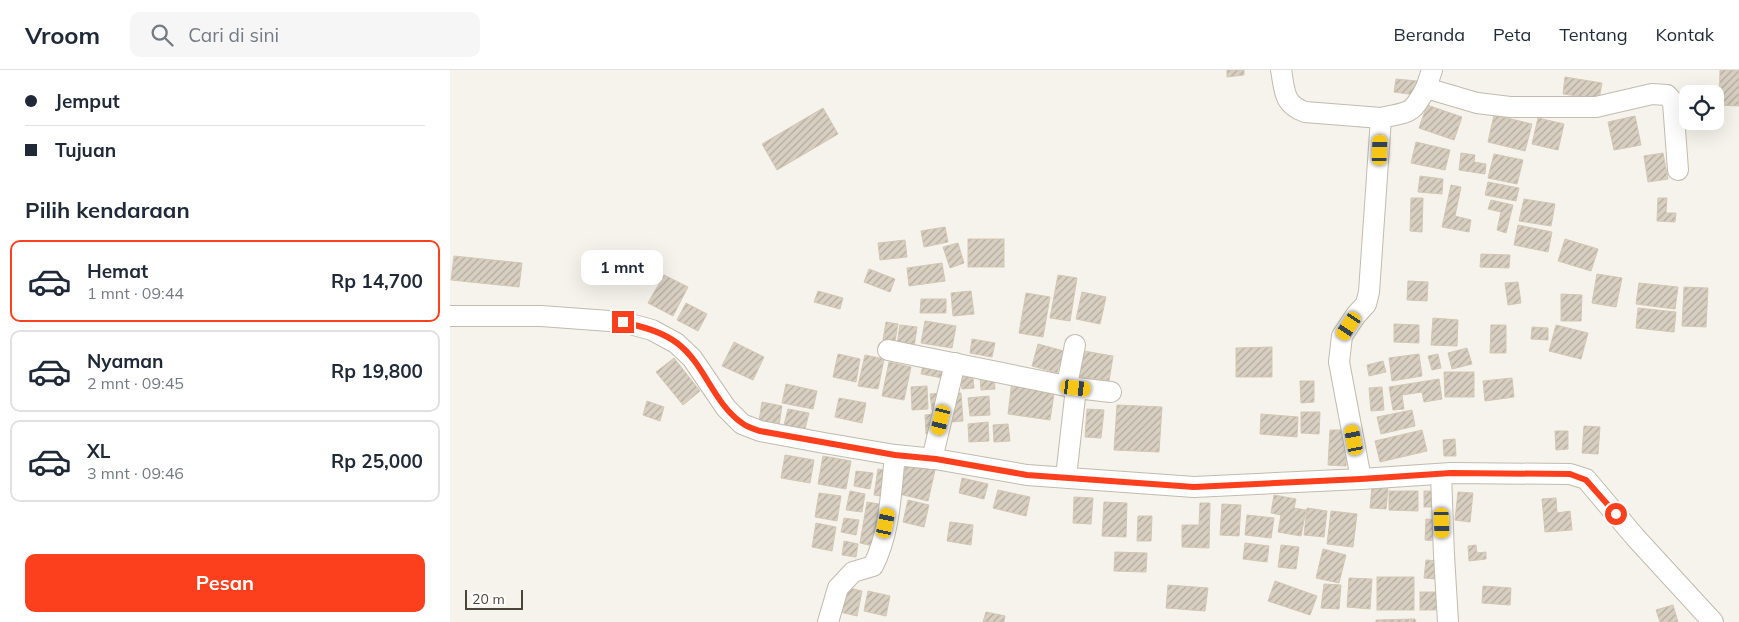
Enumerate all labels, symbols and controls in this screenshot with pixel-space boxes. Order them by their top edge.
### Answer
search box [130,12,480,57]
text: Vroom [25,20,100,50]
icon: search [148,21,176,49]
text: Cari di sini [188,23,279,47]
text: Beranda [1394,23,1465,46]
text: Peta [1493,23,1531,46]
text: Tentang [1559,23,1628,46]
text: Kontak [1656,23,1714,46]
map controls [1679,85,1724,130]
button: locate [1679,85,1724,130]
text: Jemput [55,89,120,113]
car [1371,135,1388,165]
text: Tujuan [55,138,116,162]
text: Pilih kendaraan [25,196,190,224]
callout: 1 mnt [582,250,664,284]
text: 1 mnt [600,257,644,277]
icon: car [27,259,72,304]
text: Hemat [87,259,148,283]
text: Rp 14,700 [331,269,423,293]
text: 1 mnt · 09:44 [87,283,184,303]
car [1334,309,1363,343]
route end [612,311,634,333]
icon: car [27,349,72,394]
text: Nyaman [87,349,164,373]
text: Rp 19,800 [331,359,423,383]
text: 2 mnt · 09:45 [87,373,184,393]
car [1060,379,1091,397]
car [930,404,951,436]
car [1343,424,1364,456]
icon: car [27,439,72,484]
text: XL [87,439,110,463]
text: Rp 25,000 [331,449,423,473]
text: 3 mnt · 09:46 [87,463,184,483]
route start [1605,503,1627,525]
car [875,507,896,539]
car [1433,508,1450,538]
button: Pesan [25,554,425,612]
scale bar [465,587,522,610]
text: 20 m [472,590,505,608]

